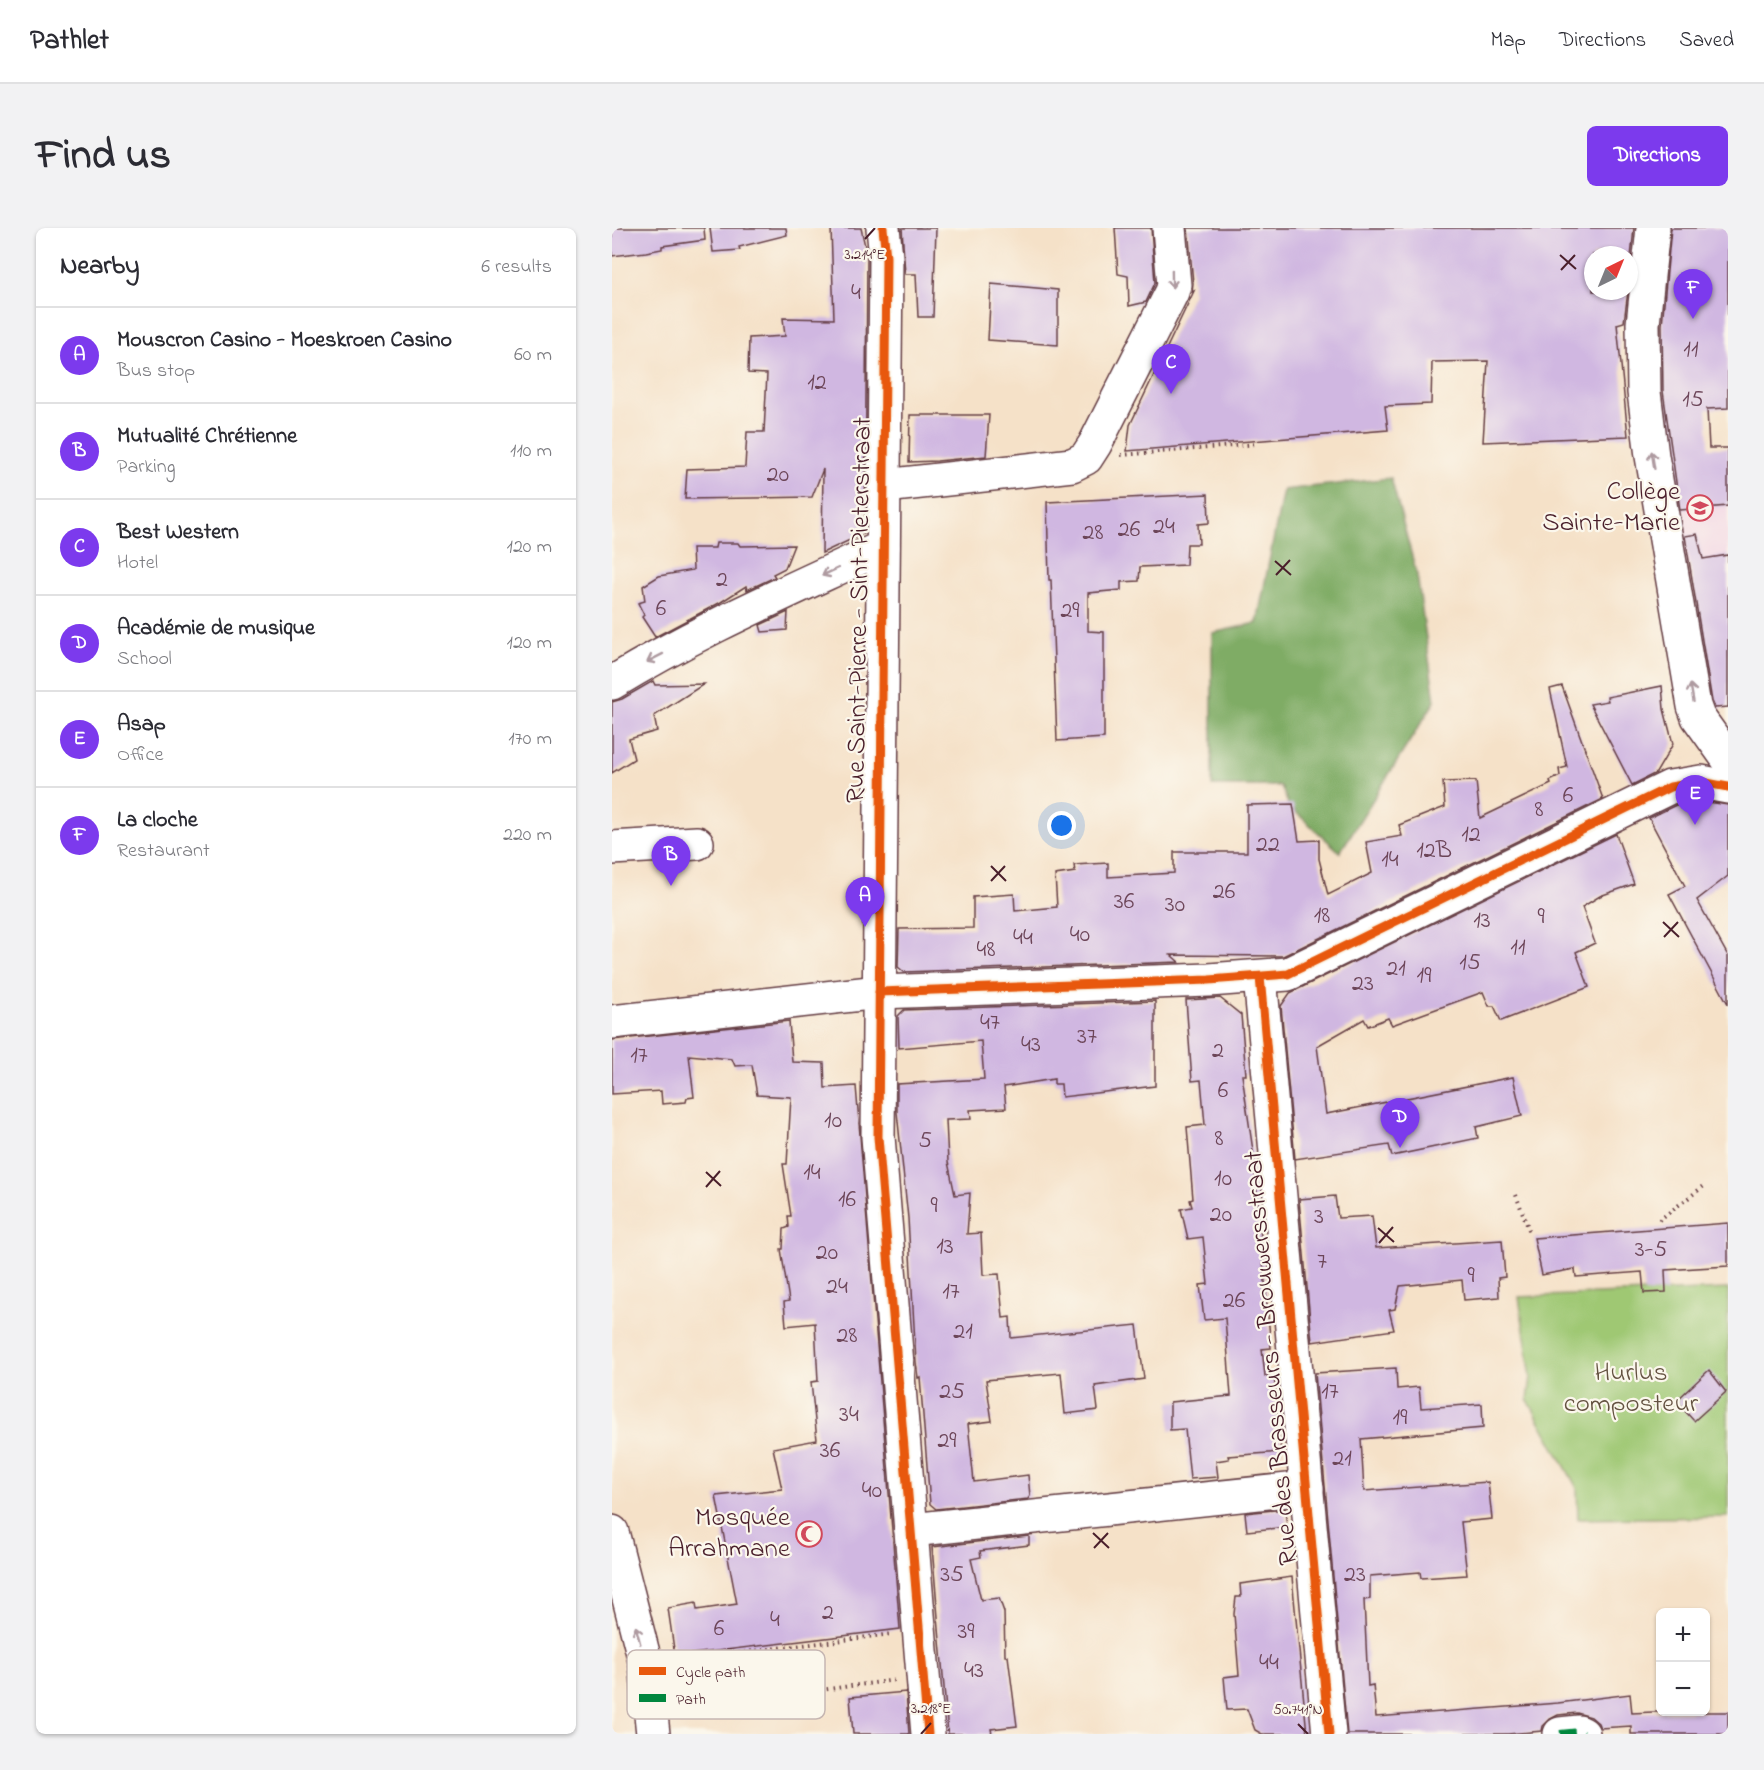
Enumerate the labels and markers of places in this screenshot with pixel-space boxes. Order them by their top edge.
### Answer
pin: F [1674,270,1712,319]
pin: C [1152,344,1190,394]
place label: Collège Sainte-Marie [1542,473,1681,543]
school or university icon: Collège Sainte-Marie [1685,493,1715,523]
pin: E [1676,776,1714,825]
pin: B [652,836,690,886]
pin: A [846,878,884,927]
pin: D [1380,1098,1420,1148]
place label: Mosquée Arrahmane [668,1499,791,1569]
mosque icon: Mosquée Arrahmane [794,1519,824,1549]

